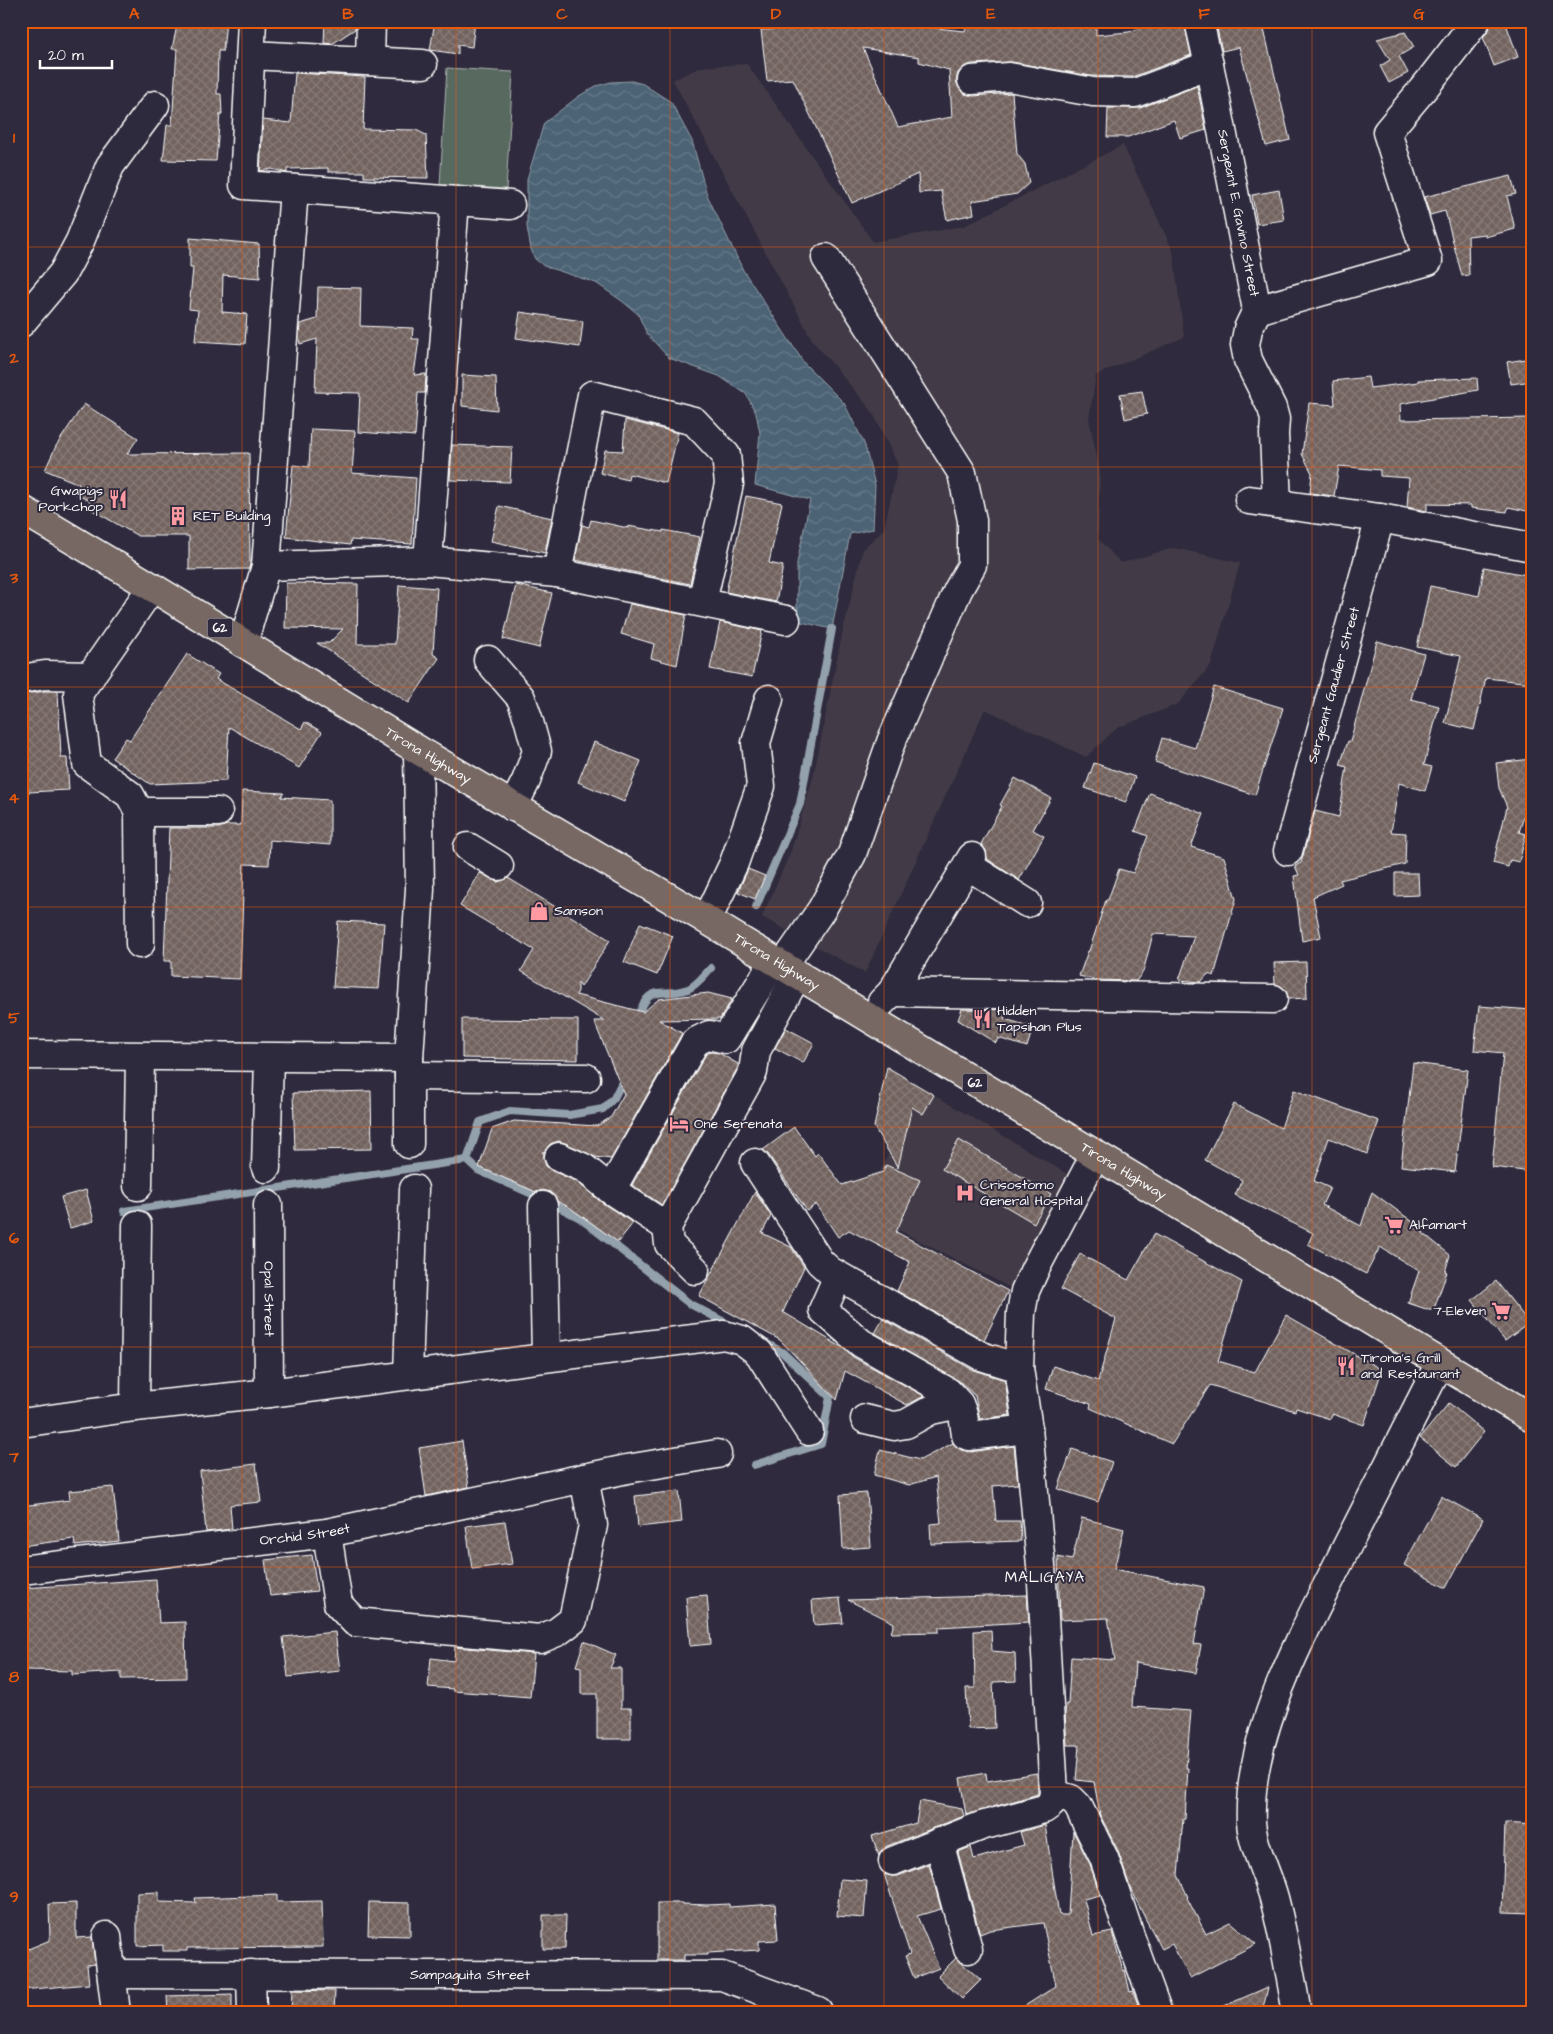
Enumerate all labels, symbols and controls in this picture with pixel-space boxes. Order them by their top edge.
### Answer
text: A [129,3,140,25]
text: B [342,3,354,25]
text: C [556,3,568,25]
text: D [771,3,782,25]
text: E [986,3,996,25]
text: F [1198,3,1210,25]
text: G [1413,3,1425,25]
scale bar [40,38,112,70]
text: 20 m [48,45,84,66]
text: 1 [13,127,16,149]
street label: Sergeant E. Gavino Street [1212,128,1264,299]
text: 2 [8,347,19,369]
place label: Gwapigs Porkchop [38,481,103,517]
restaurant icon: Gwapigs Porkchop [107,488,129,510]
building icon: RET Building [167,505,189,527]
place label: RET Building [193,506,271,526]
text: 3 [9,567,19,589]
street label: Sergeant Gaudier Street [1303,604,1365,766]
road number: 62 [208,618,232,638]
street label: Tirona Highway [381,722,475,789]
text: 4 [9,787,20,809]
shop icon: Samson [528,900,550,922]
place label: Samson [554,901,603,921]
street label: Tirona Highway [730,928,824,996]
place label: Hidden Tapsihan Plus [997,1001,1082,1037]
text: 5 [8,1007,20,1029]
restaurant icon: Hidden Tapsihan Plus [971,1008,993,1030]
road number: 62 [962,1074,988,1092]
hotel icon: One Serenata [668,1113,690,1135]
place label: One Serenata [694,1114,782,1134]
street label: Tirona Highway [1077,1138,1170,1205]
place label: Crisostomo General Hospital [980,1175,1083,1211]
hospital icon: Crisostomo General Hospital [954,1182,976,1204]
supermarket icon: Alfamart [1383,1214,1405,1236]
place label: Alfamart [1409,1215,1467,1235]
text: 6 [9,1227,19,1249]
street label: Opal Street [258,1261,279,1337]
supermarket icon: 7-Eleven [1490,1300,1512,1322]
place label: 7-Eleven [1433,1301,1486,1321]
place label: Tirona's Grill and Restaurant [1361,1348,1460,1384]
restaurant icon: Tirona's Grill and Restaurant [1335,1355,1357,1377]
text: 7 [8,1446,19,1468]
street label: Orchid Street [259,1518,352,1551]
district label: MALIGAYA [1005,1567,1085,1588]
text: 8 [9,1666,20,1688]
text: 9 [9,1886,19,1908]
street label: Sampaguita Street [410,1965,530,1985]

